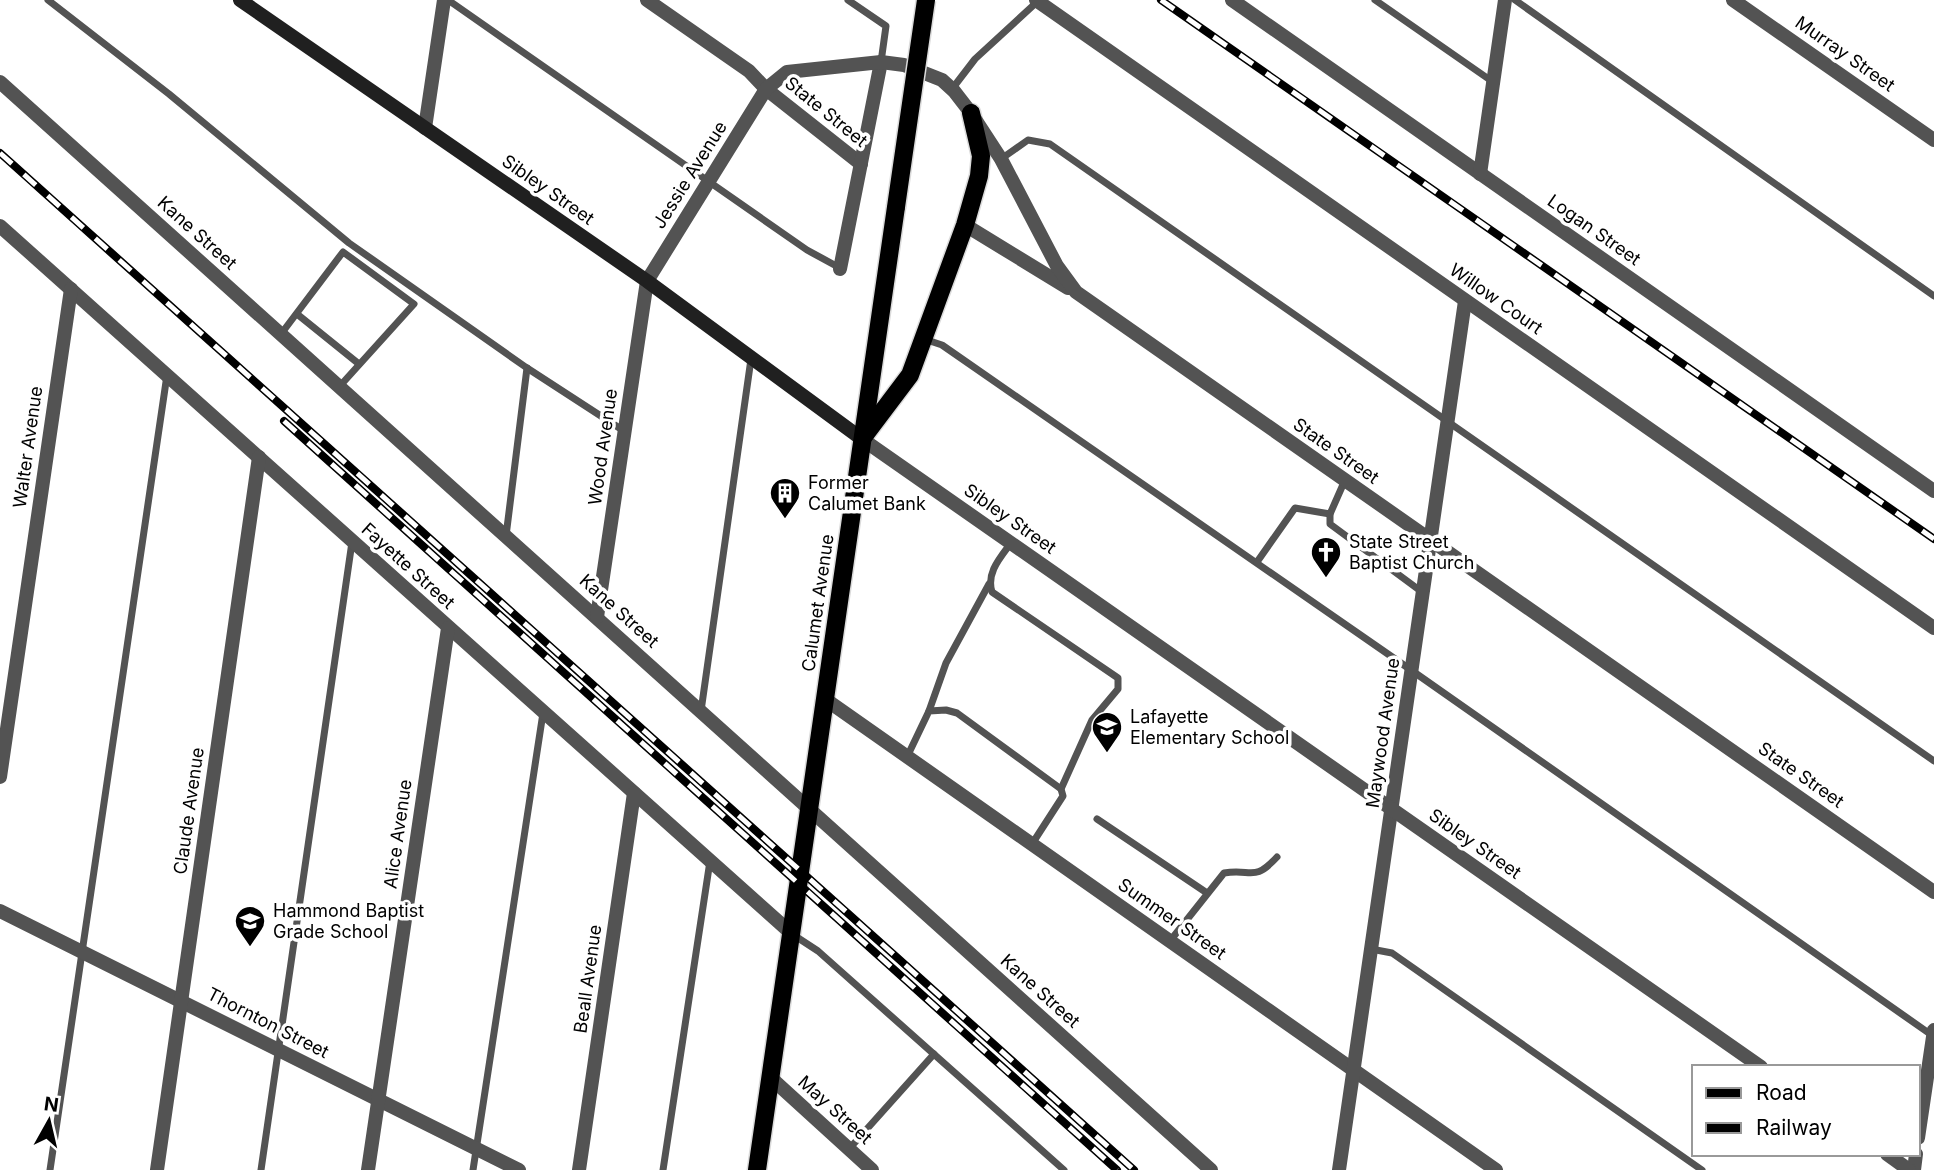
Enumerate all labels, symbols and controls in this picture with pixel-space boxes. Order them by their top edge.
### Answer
street label: Murray Street [1792,12,1899,96]
street label: State Street [781,72,872,151]
street label: Jessie Avenue [648,117,731,232]
street label: Sibley Street [498,150,598,229]
street label: Logan Street [1544,190,1645,269]
street label: Kane Street [153,192,241,274]
street label: Willow Court [1446,259,1547,338]
street label: Walter Avenue [9,385,46,509]
street label: Wood Avenue [584,387,621,507]
street label: State Street [1289,413,1383,488]
place label: Former Calumet Bank [808,472,926,514]
building icon: Former Calumet Bank [768,476,802,520]
street label: Sibley Street [960,479,1060,558]
street label: Fayette Street [358,518,459,613]
place label: State Street Baptist Church [1349,531,1474,573]
street label: Calumet Avenue [797,533,838,673]
church icon: State Street Baptist Church [1309,535,1343,579]
street label: Kane Street [575,570,663,652]
street label: Maywood Avenue [1362,656,1403,809]
place label: Lafayette Elementary School [1130,706,1289,748]
school or university icon: Lafayette Elementary School [1090,710,1124,754]
street label: State Street [1754,737,1848,812]
street label: Claude Avenue [169,746,208,876]
street label: Alice Avenue [379,778,416,890]
street label: Sibley Street [1425,804,1525,883]
street label: Summer Street [1114,874,1230,964]
place label: Hammond Baptist Grade School [273,900,424,942]
school or university icon: Hammond Baptist Grade School [233,904,267,948]
street label: Beall Avenue [569,923,606,1035]
street label: Kane Street [996,950,1084,1032]
street label: Thornton Street [204,983,333,1062]
legend [1692,1065,1920,1156]
street label: May Street [794,1071,877,1148]
text: Road [1756,1080,1807,1105]
north arrow [14,1086,84,1156]
text: N [43,1092,60,1117]
text: Railway [1756,1115,1832,1140]

